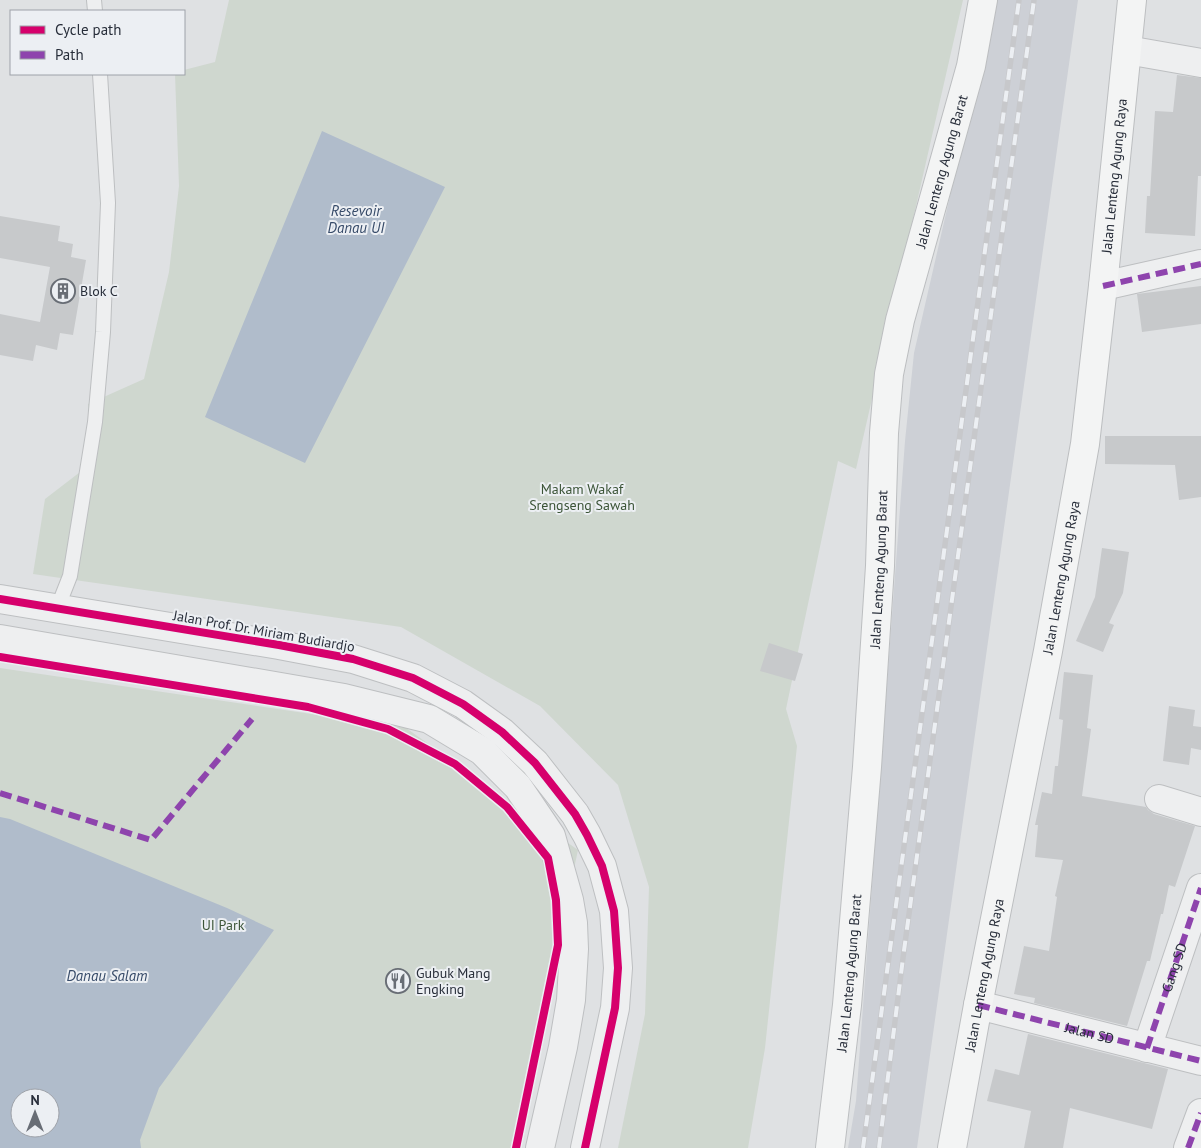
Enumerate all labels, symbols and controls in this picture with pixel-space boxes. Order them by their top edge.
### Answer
legend [10,10,185,75]
text: Cycle path [55,20,121,39]
text: Path [55,45,84,64]
street label: Jalan Lenteng Agung Barat [911,92,972,251]
street label: Jalan Lenteng Agung Raya [1097,98,1131,255]
water label: Resevoir Danau UI [328,201,385,237]
building icon: Blok C [50,278,76,304]
place label: Blok C [80,282,118,300]
park label: Makam Wakaf Srengseng Sawah [529,480,635,514]
street label: Jalan Lenteng Agung Barat [866,489,891,650]
street label: Jalan Lenteng Agung Raya [1038,499,1084,657]
street label: Jalan Prof. Dr. Miriam Budiardjo [171,606,356,656]
street label: Jalan Lenteng Agung Barat [832,893,865,1054]
street label: Jalan Lenteng Agung Raya [961,897,1008,1054]
park label: UI Park [202,916,245,934]
street label: Gang SD [1157,940,1191,995]
place label: Gubuk Mang Engking [416,964,490,998]
water label: Danau Salam [66,966,148,985]
restaurant icon: Gubuk Mang Engking [385,968,411,994]
street label: Jalan SD [1062,1018,1116,1048]
north arrow [10,1088,60,1138]
text: N [30,1091,40,1109]

